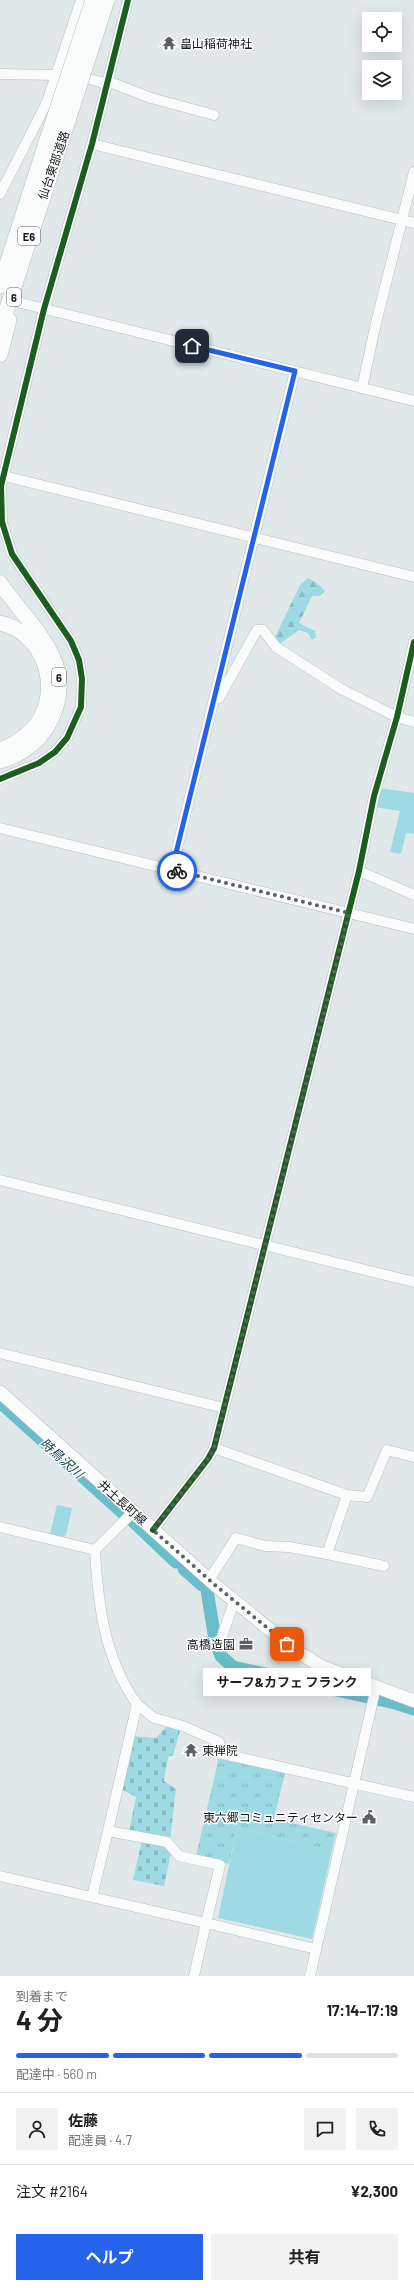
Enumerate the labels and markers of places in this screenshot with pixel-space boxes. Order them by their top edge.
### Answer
temple icon: 畠山稲荷神社 [161,35,177,51]
place label: 畠山稲荷神社 [180,36,252,50]
pin [175,329,209,363]
pin [270,1627,304,1661]
office icon: 高橋造園 [238,1636,254,1652]
place label: 高橋造園 [187,1637,235,1651]
callout: サーフ&カフェ フランク [203,1668,371,1696]
temple icon: 東禅院 [183,1742,199,1758]
place label: 東禅院 [202,1743,238,1757]
public building icon: 東六郷コミュニティセンター [361,1809,377,1825]
place label: 東六郷コミュニティセンター [203,1810,358,1824]

